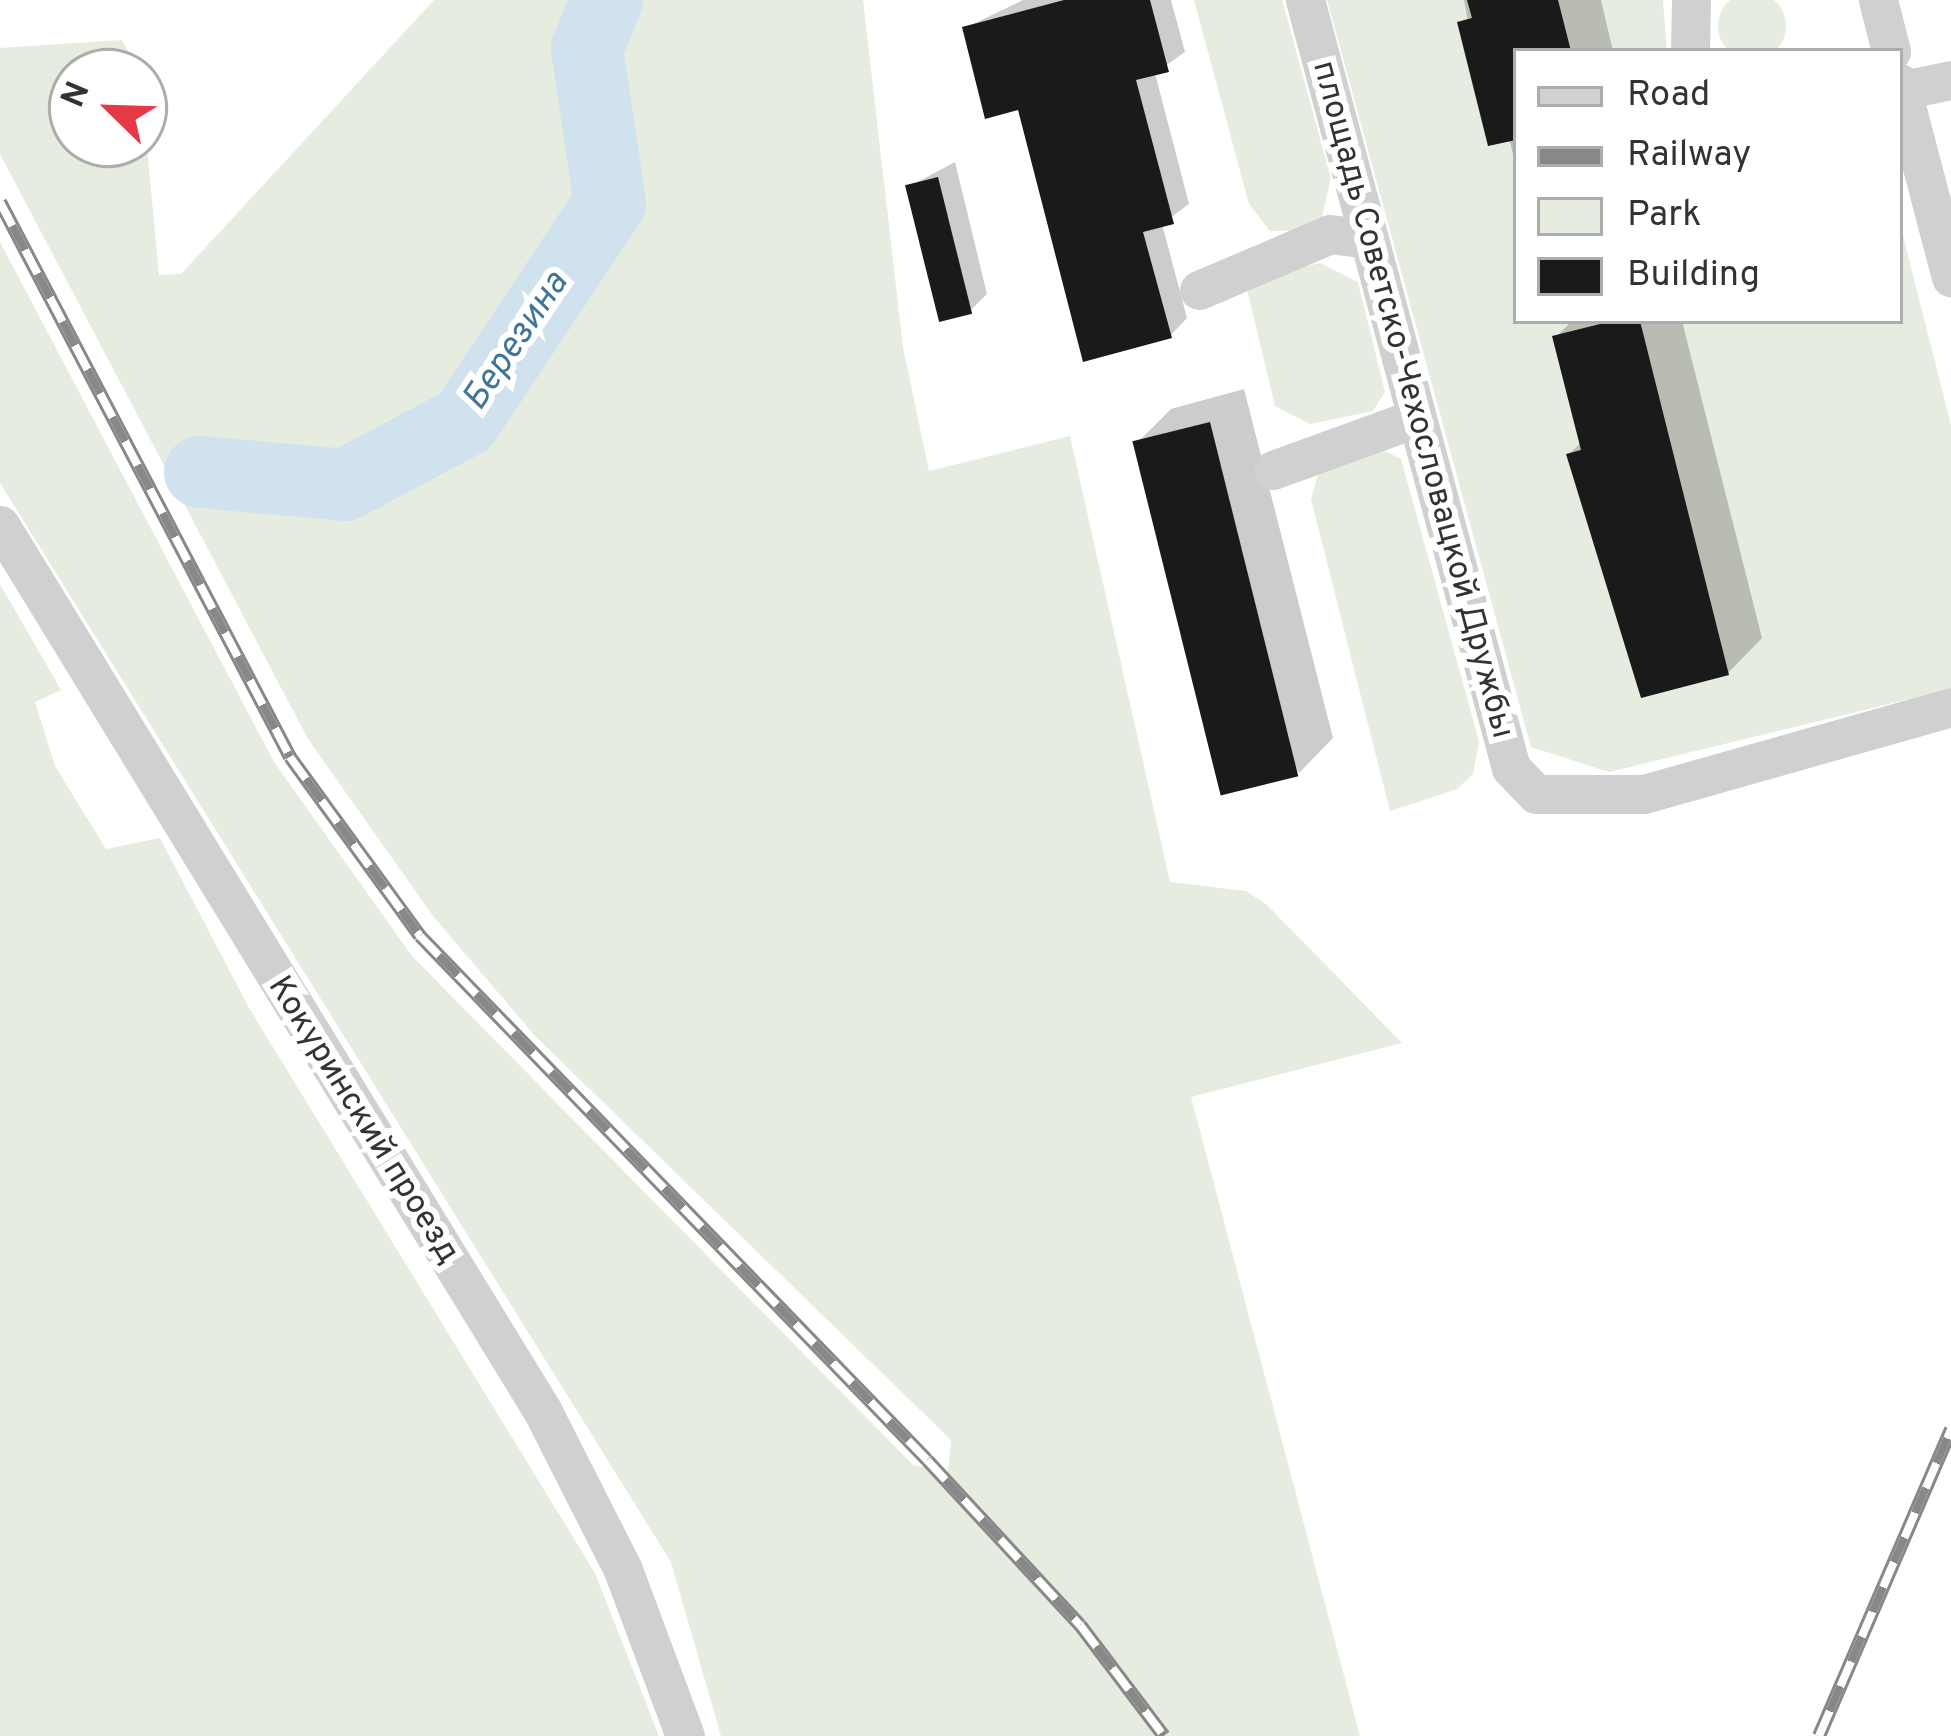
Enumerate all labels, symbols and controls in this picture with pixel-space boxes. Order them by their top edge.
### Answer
north arrow [48,48,168,168]
legend [1513,48,1903,324]
street label: площадь Советско-Чехословацкой Дружбы [1301,57,1521,743]
text: Road [1627,73,1710,119]
text: N [54,76,102,114]
text: Railway [1627,133,1751,179]
text: Park [1627,193,1701,239]
text: Building [1627,253,1760,299]
water label: Березина [455,264,579,420]
street label: Кокуринский проезд [258,970,466,1272]

